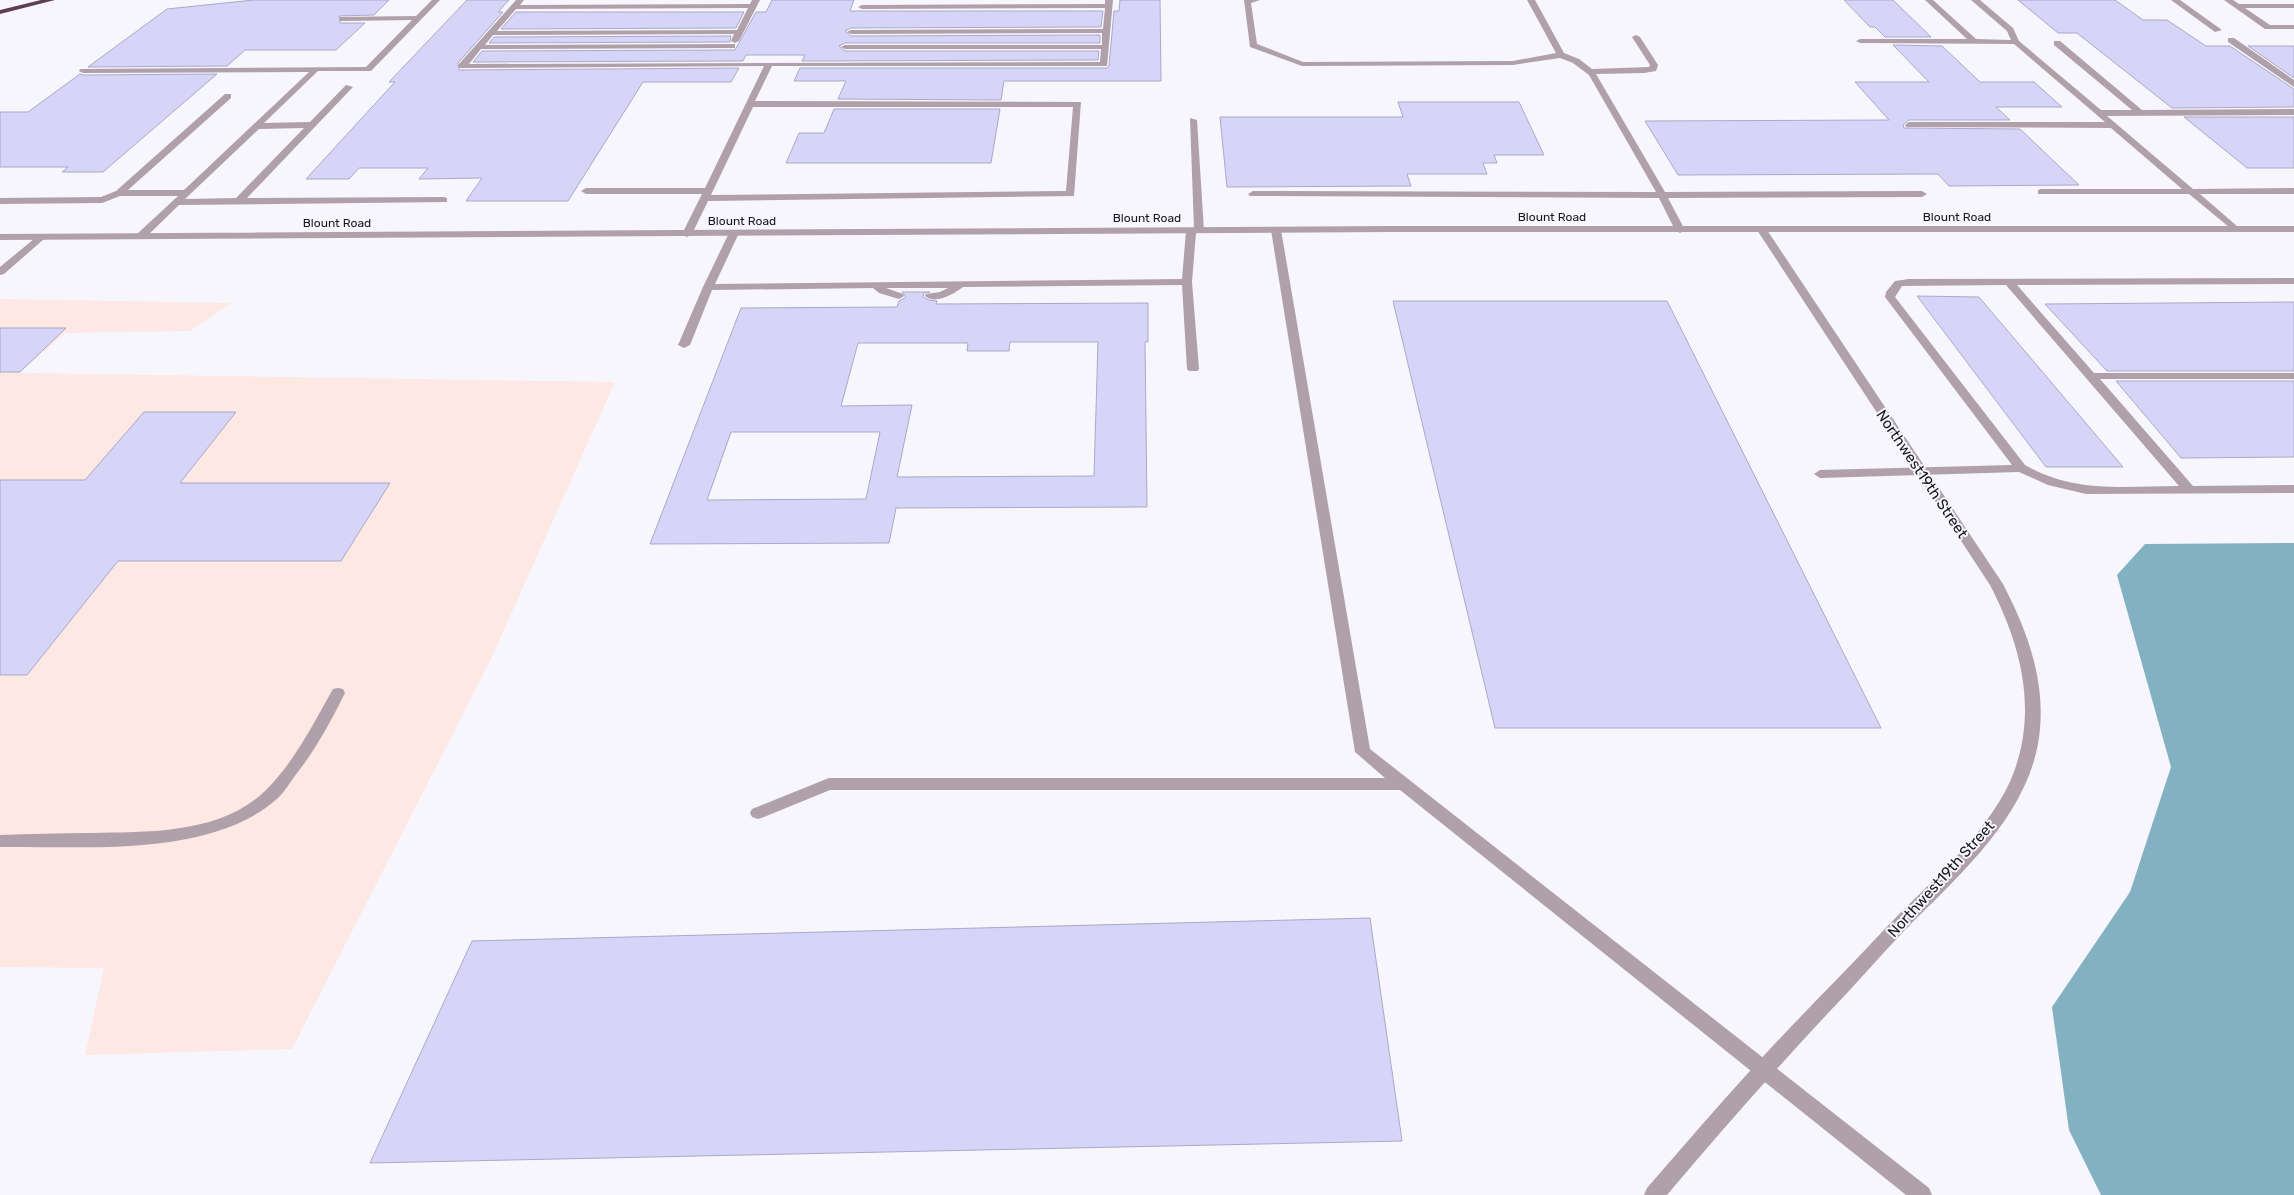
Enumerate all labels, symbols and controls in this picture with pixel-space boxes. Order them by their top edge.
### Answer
street label: Blount Road [1518,210,1586,224]
street label: Blount Road [1923,210,1991,224]
street label: Blount Road [1113,211,1181,225]
street label: Blount Road [708,214,776,228]
street label: Blount Road [303,216,371,230]
street label: Northwest19th Street [1872,406,1972,542]
street label: Northwest19th Street [1884,817,1998,941]

